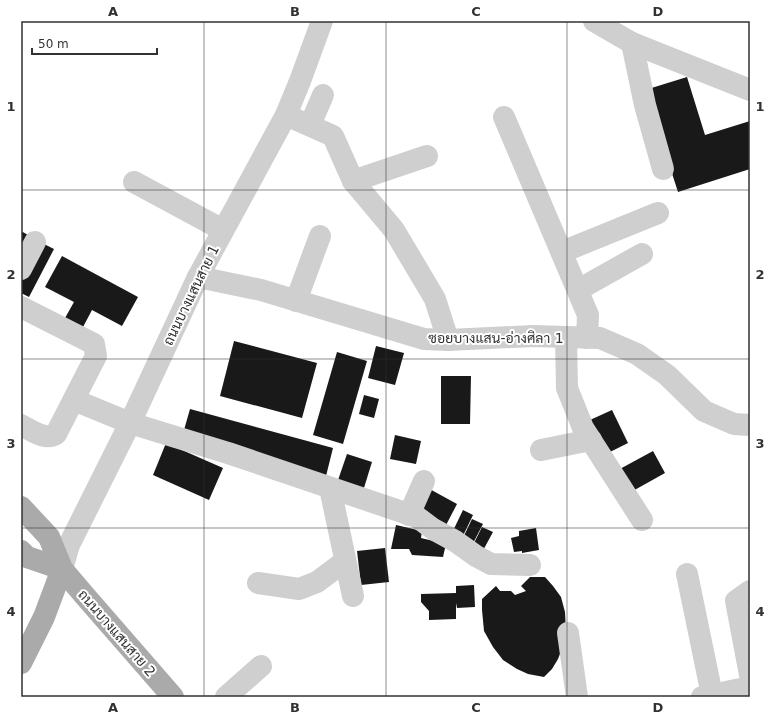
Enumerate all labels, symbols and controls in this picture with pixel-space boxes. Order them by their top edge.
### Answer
text: A [108,4,118,19]
text: B [290,4,300,19]
text: C [471,4,481,19]
text: D [653,4,664,19]
scale bar [32,30,157,56]
text: 50 m [38,37,69,51]
text: 1 [6,99,16,114]
text: 1 [755,99,765,114]
street label: ถนนบางแสนสาย 1 [160,242,222,348]
text: 2 [6,267,16,282]
text: 2 [755,267,765,282]
street label: ซอยบางแสน-อ่างศิลา 1 [428,330,564,346]
text: 3 [6,436,16,451]
text: 3 [755,436,765,451]
street label: ถนนบางแสนสาย 2 [75,586,159,680]
text: 4 [6,604,16,619]
text: 4 [755,604,765,619]
text: A [108,700,118,715]
text: B [290,700,300,715]
text: C [471,700,481,715]
text: D [653,700,664,715]

